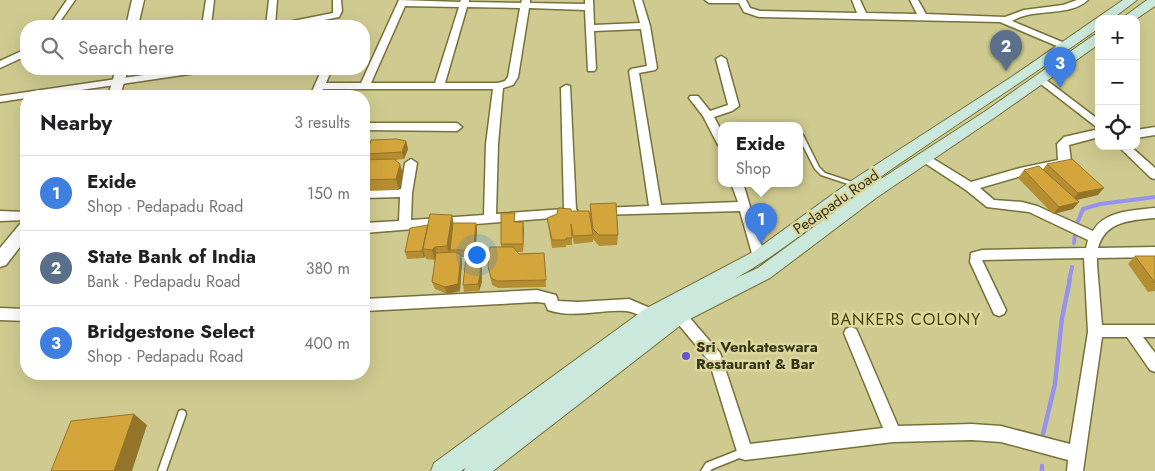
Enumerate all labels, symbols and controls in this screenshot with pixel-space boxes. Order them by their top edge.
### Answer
map controls [1095,15,1140,150]
button: + [1095,15,1140,60]
search box [20,20,370,75]
pin: 2 [990,30,1022,71]
icon: search [38,34,66,62]
text: Search here [78,34,174,61]
pin: 3 [1044,47,1076,88]
button: − [1095,60,1140,105]
button: locate [1095,105,1140,150]
text: Nearby [40,108,112,138]
text: 3 results [294,111,350,134]
popup [718,122,803,187]
text: Exide [736,130,785,157]
text: Shop [736,157,771,180]
street label: Pedapadu Road [789,164,883,240]
text: Exide [87,168,136,195]
text: 1 [52,182,60,205]
text: 150 m [307,182,350,205]
text: Shop · Pedapadu Road [87,195,243,218]
pin: 1 [745,203,777,244]
your location [464,242,490,268]
text: State Bank of India [87,243,256,270]
text: 2 [51,257,61,280]
text: 380 m [306,257,350,280]
text: Bank · Pedapadu Road [87,270,240,293]
district label: BANKERS COLONY [831,308,981,331]
text: Bridgestone Select [87,318,255,345]
text: 3 [51,332,61,355]
text: 400 m [304,332,350,355]
place label: Sri Venkateswara Restaurant & Bar [696,336,818,375]
text: Shop · Pedapadu Road [87,345,243,368]
marker: Sri Venkateswara Restaurant & Bar [680,350,692,362]

